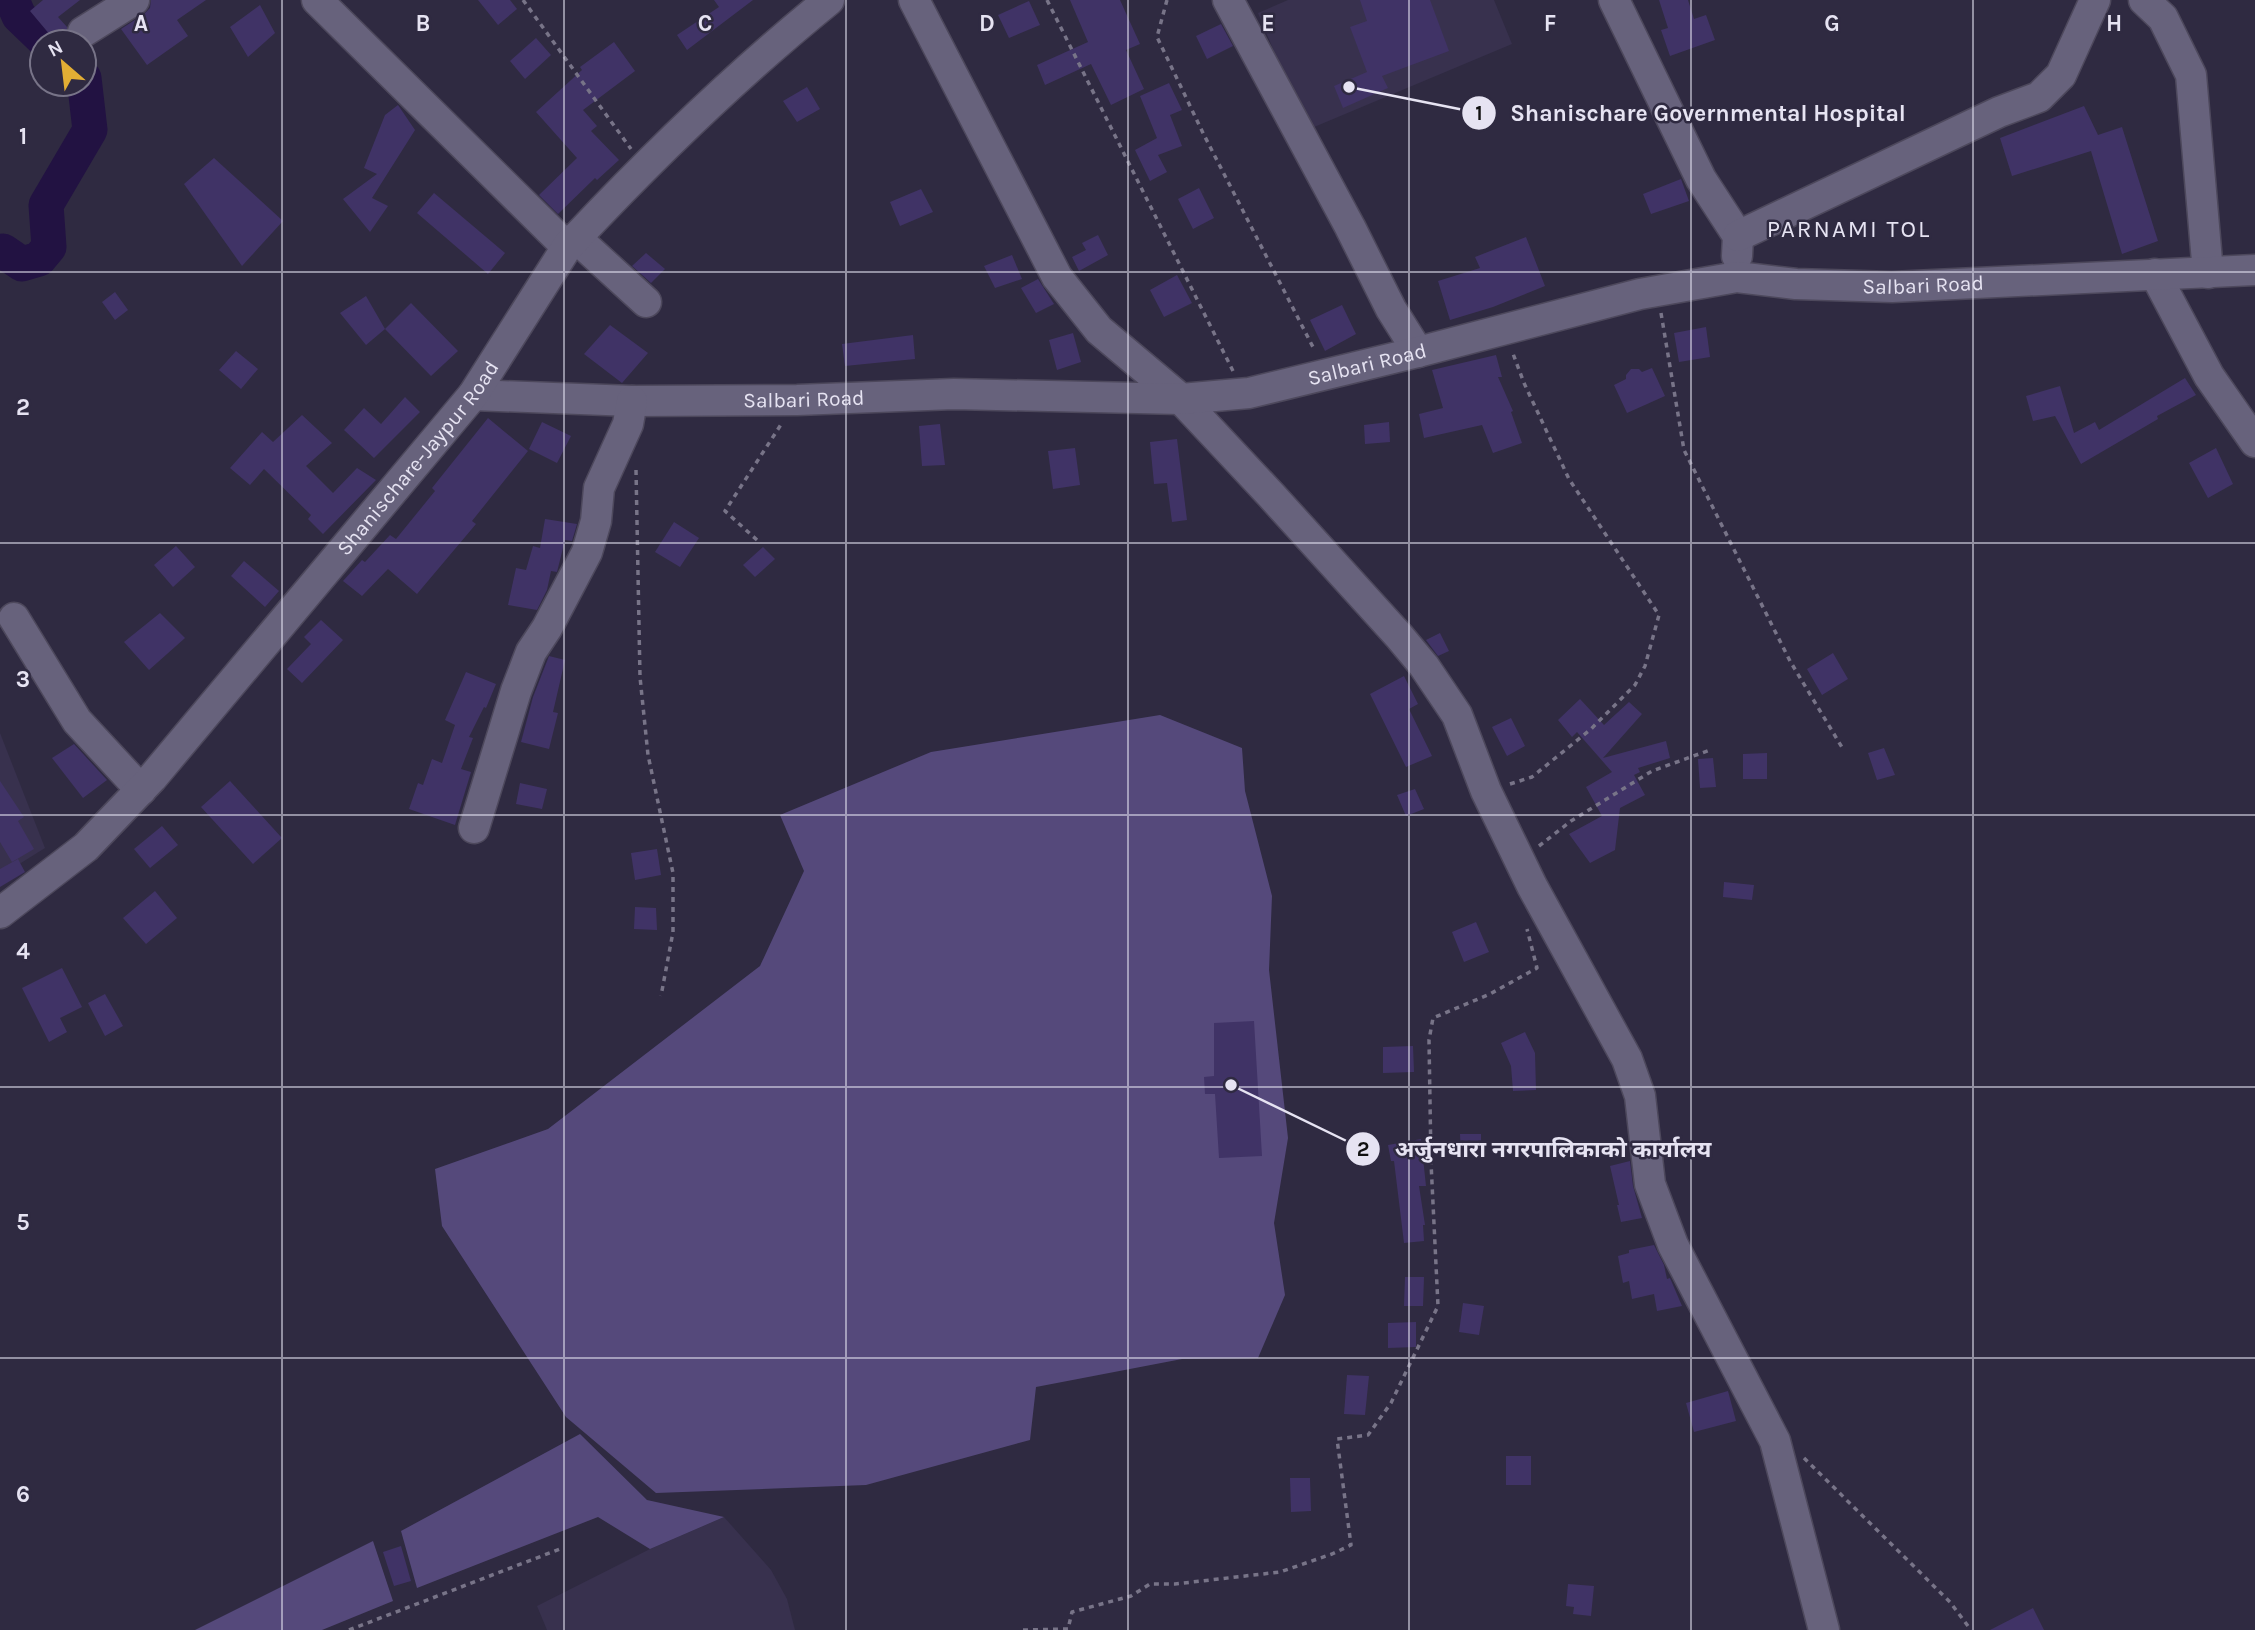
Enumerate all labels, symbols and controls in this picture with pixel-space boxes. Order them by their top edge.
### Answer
text: A [134,10,148,37]
text: B [416,10,430,37]
text: C [698,10,712,37]
text: D [979,10,995,37]
text: E [1261,10,1275,37]
text: F [1544,10,1556,37]
text: G [1824,10,1840,37]
text: H [2106,10,2122,37]
north arrow [28,28,98,98]
text: N [44,36,67,62]
callout: Shanischare Governmental Hospital [1461,91,1920,135]
text: Shanischare Governmental Hospital [1510,100,1906,127]
text: 1 [1475,101,1483,125]
text: 1 [19,123,27,150]
district label: PARNAMI TOL [1767,215,1931,243]
street label: Salbari Road [1862,271,1984,299]
street label: Salbari Road [1305,338,1429,390]
street label: Shanischare-Jaypur Road [332,356,504,560]
street label: Salbari Road [743,385,865,412]
text: 2 [16,394,30,421]
text: 3 [16,666,30,693]
text: 4 [16,938,30,965]
callout: अर्जुनधारा नगरपालिकाको कार्यालय [1346,1127,1725,1171]
text: अर्जुनधारा नगरपालिकाको कार्यालय [1395,1136,1712,1163]
text: 2 [1357,1137,1369,1161]
text: 5 [16,1209,30,1236]
text: 6 [16,1481,30,1508]

